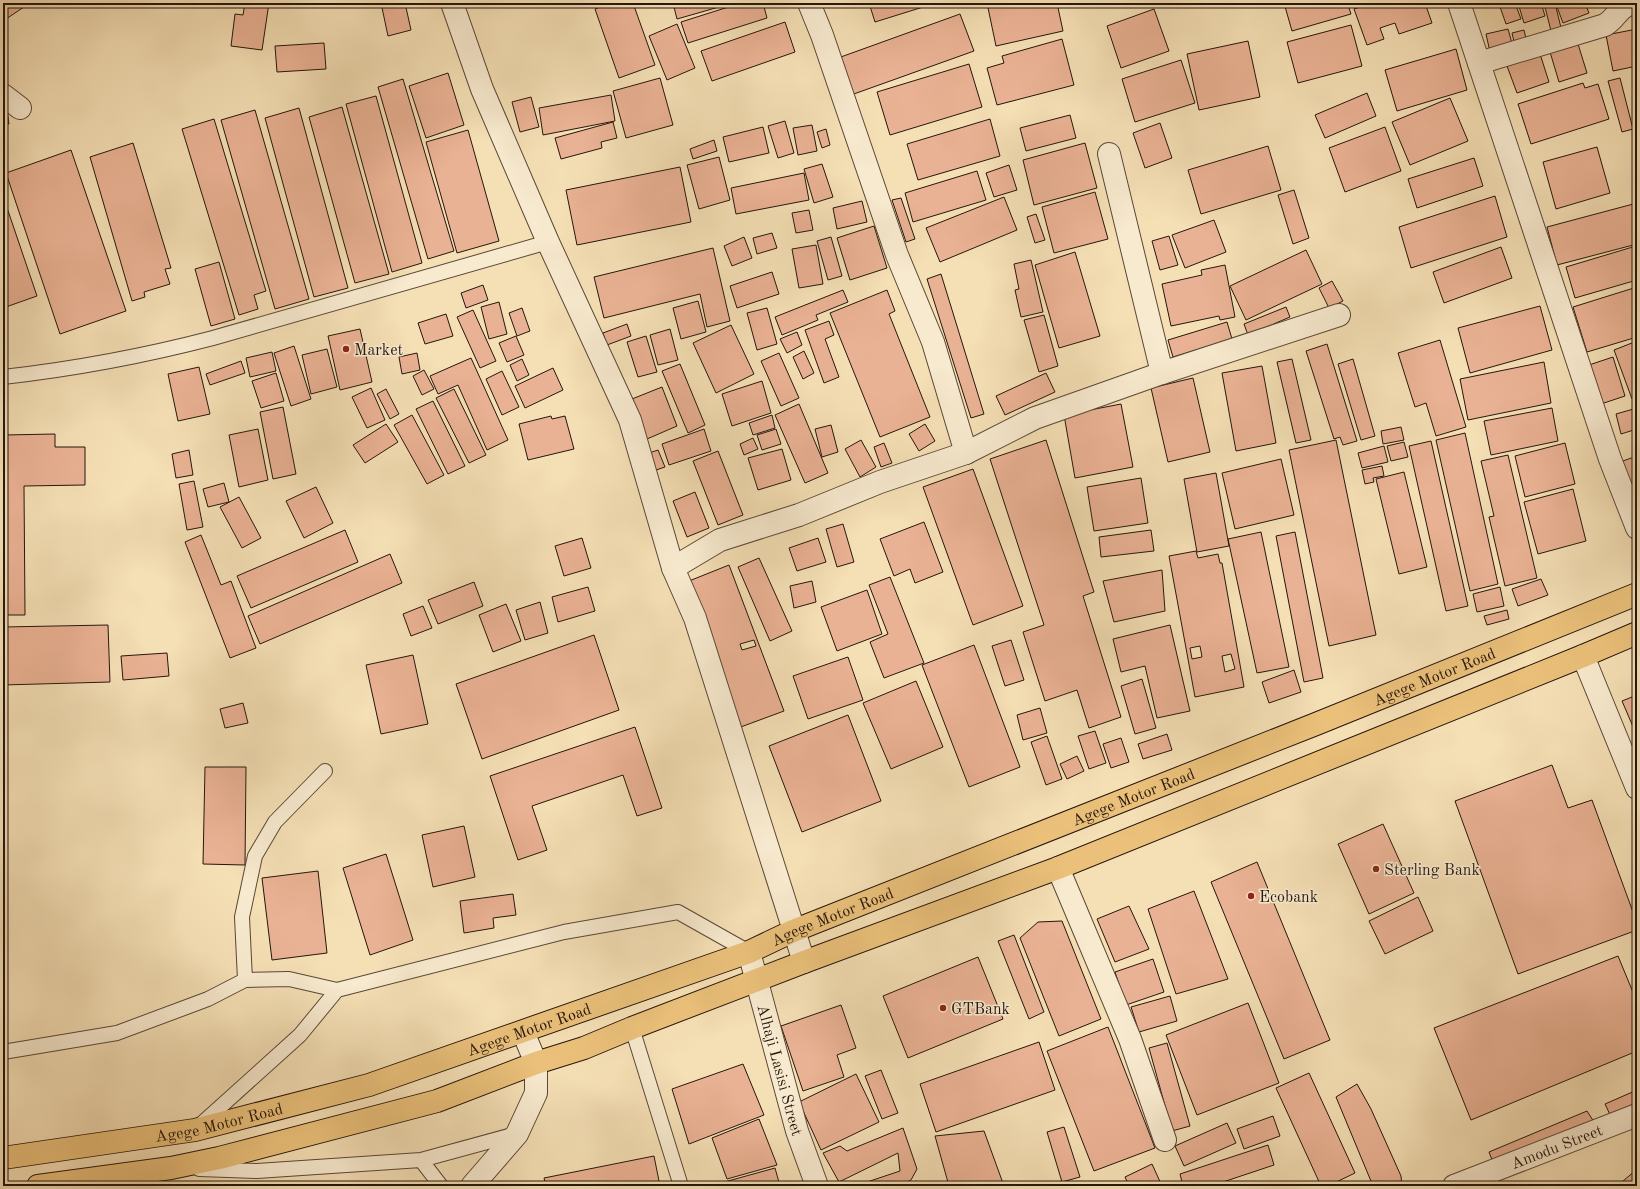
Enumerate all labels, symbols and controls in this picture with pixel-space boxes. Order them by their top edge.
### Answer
place label: Market [354,343,404,359]
marker: Market [341,344,351,354]
street label: Agege Motor Road [1371,646,1498,710]
street label: Agege Motor Road [1070,767,1198,830]
place label: Sterling Bank [1384,863,1480,879]
marker: Sterling Bank [1371,864,1381,874]
street label: Agege Motor Road [769,886,896,950]
place label: Ecobank [1259,890,1318,906]
marker: Ecobank [1246,891,1256,901]
street label: Agege Motor Road [465,1002,594,1060]
place label: GTBank [951,1002,1010,1018]
street label: Alhaji Lasisi Street [753,1003,804,1139]
marker: GTBank [938,1003,948,1013]
street label: Agege Motor Road [154,1102,285,1146]
street label: Amodu Street [1509,1123,1606,1173]

